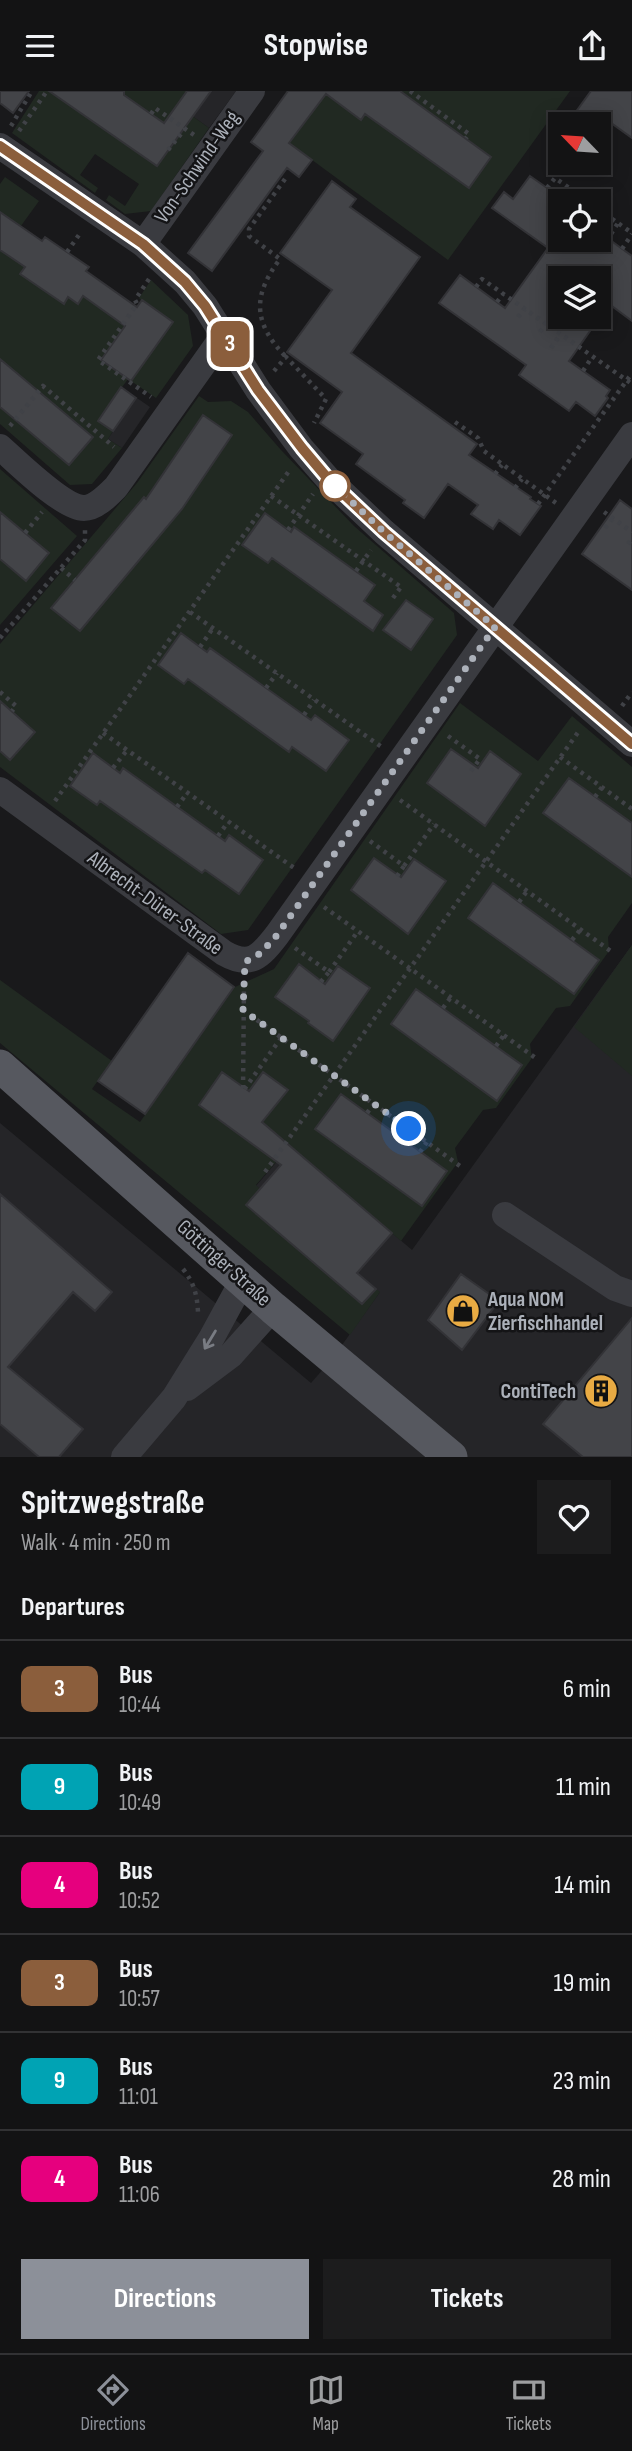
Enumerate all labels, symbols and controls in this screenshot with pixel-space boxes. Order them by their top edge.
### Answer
text: Stopwise [264,26,368,65]
icon: menu [21,27,59,65]
icon: share [573,27,611,65]
street label: Von-Schwind-Weg [149,106,245,228]
north arrow [548,112,611,175]
map controls [548,112,611,329]
button: locate [548,189,611,252]
button: layers [548,266,611,329]
line badge: 3 [207,321,253,367]
text: 3 [225,329,235,358]
unlabelled marker [320,471,350,501]
street label: Albrecht-Dürer-Straße [82,845,227,960]
your location [391,1111,426,1146]
street label: Göttinger Straße [172,1214,276,1312]
place label: Aqua NOM Zierfischhandel [487,1287,603,1336]
shop icon: Aqua NOM Zierfischhandel [444,1292,482,1330]
one-way arrow [203,1329,217,1349]
building icon: ContiTech [582,1372,620,1410]
place label: ContiTech [501,1379,576,1404]
button: heart [537,1480,611,1554]
text: Spitzwegstraße [21,1483,205,1523]
text: Walk · 4 min · 250 m [21,1529,171,1557]
text: Departures [21,1592,125,1623]
text: Bus [119,1660,153,1691]
text: 3 [54,1674,65,1703]
text: 6 min [563,1674,611,1705]
text: 10:44 [119,1691,161,1719]
text: Bus [119,1758,153,1789]
text: 9 [54,1772,65,1801]
text: 11 min [556,1772,611,1803]
text: 10:49 [119,1789,161,1817]
text: Bus [119,1856,153,1887]
text: 4 [54,1870,65,1899]
text: 14 min [554,1870,611,1901]
text: 10:52 [119,1887,160,1915]
text: Bus [119,1954,153,1985]
text: 3 [54,1968,65,1997]
text: 19 min [554,1968,611,1999]
text: 10:57 [119,1985,160,2013]
text: Bus [119,2052,153,2083]
text: 9 [54,2066,65,2095]
text: 23 min [553,2066,611,2097]
text: 11:01 [119,2083,158,2111]
text: Bus [119,2150,153,2181]
text: 4 [54,2164,65,2193]
text: 28 min [552,2164,611,2195]
text: 11:06 [119,2181,160,2209]
button: Directions [21,2259,309,2339]
button: Tickets [323,2259,611,2339]
tab: Directions [80,2371,146,2436]
tab: Map [307,2371,345,2436]
tab: Tickets [506,2371,552,2436]

